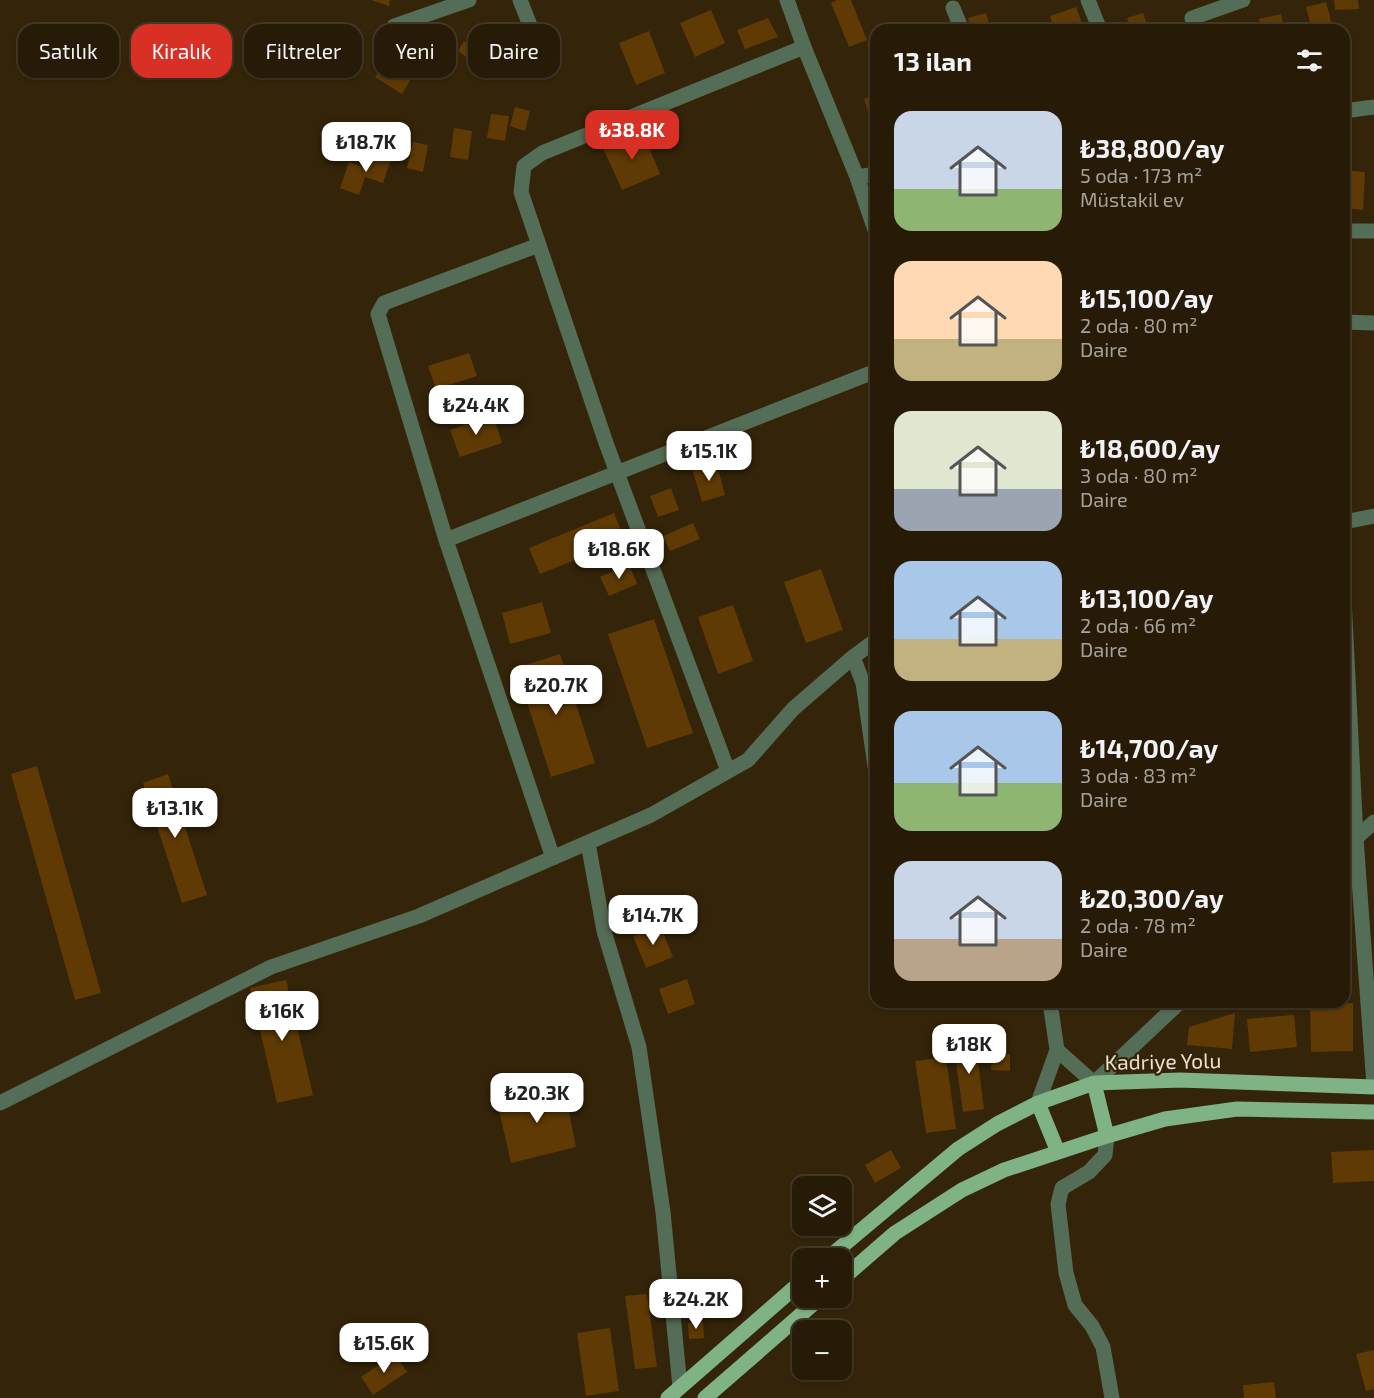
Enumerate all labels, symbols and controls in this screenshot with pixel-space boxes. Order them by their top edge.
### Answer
chip: Satılık [18,24,119,78]
chip: Kiralık [131,24,232,78]
chip: Filtreler [244,24,362,78]
chip: Yeni [374,24,456,78]
chip: Daire [468,24,560,78]
icon: filters [1293,44,1326,77]
text: 13 ilan [894,45,972,76]
pin: ₺38.8K [583,110,681,161]
text: ₺38.8K [599,117,665,141]
pin: ₺18.7K [317,122,415,173]
text: ₺18.7K [336,129,396,153]
text: ₺38,800/ay [1080,132,1225,163]
icon: home [942,135,1014,207]
text: 5 oda · 173 m² [1080,163,1202,187]
text: Müstakil ev [1080,187,1184,211]
text: ₺15,100/ay [1080,282,1213,313]
icon: home [942,285,1014,357]
text: 2 oda · 80 m² [1080,313,1198,337]
text: Daire [1080,337,1128,361]
pin: ₺24.4K [427,385,525,436]
text: ₺24.4K [443,392,509,416]
pin: ₺15.1K [660,431,758,482]
text: ₺18,600/ay [1080,432,1220,463]
icon: home [942,435,1014,507]
text: ₺15.1K [681,438,737,462]
text: 3 oda · 80 m² [1080,463,1197,487]
text: Daire [1080,487,1128,511]
pin: ₺18.6K [570,529,668,580]
text: ₺18.6K [588,536,650,560]
text: ₺13,100/ay [1080,582,1214,613]
icon: home [942,585,1014,657]
text: 2 oda · 66 m² [1080,613,1196,637]
text: Daire [1080,637,1128,661]
pin: ₺20.7K [507,665,605,716]
text: ₺20.7K [524,672,588,696]
text: ₺14,700/ay [1080,732,1218,763]
icon: home [942,735,1014,807]
text: 3 oda · 83 m² [1080,763,1197,787]
text: Daire [1080,787,1128,811]
pin: ₺13.1K [126,788,224,839]
text: ₺13.1K [146,795,204,819]
text: ₺20,300/ay [1080,882,1224,913]
icon: home [942,885,1014,957]
pin: ₺14.7K [604,895,702,946]
text: ₺14.7K [623,902,683,926]
text: 2 oda · 78 m² [1080,913,1196,937]
text: Daire [1080,937,1128,961]
pin: ₺16K [246,991,318,1042]
text: ₺16K [259,998,305,1022]
pin: ₺18K [933,1024,1005,1075]
text: ₺18K [946,1031,992,1055]
street label: Kadriye Yolu [1104,1047,1222,1074]
pin: ₺20.3K [488,1073,586,1124]
text: ₺20.3K [504,1080,570,1104]
map controls [792,1176,852,1380]
button: layers [792,1176,852,1236]
button: + [792,1248,852,1308]
pin: ₺24.2K [647,1279,745,1330]
text: ₺24.2K [663,1286,729,1310]
button: − [792,1320,852,1380]
pin: ₺15.6K [335,1323,433,1374]
text: ₺15.6K [354,1330,414,1354]

